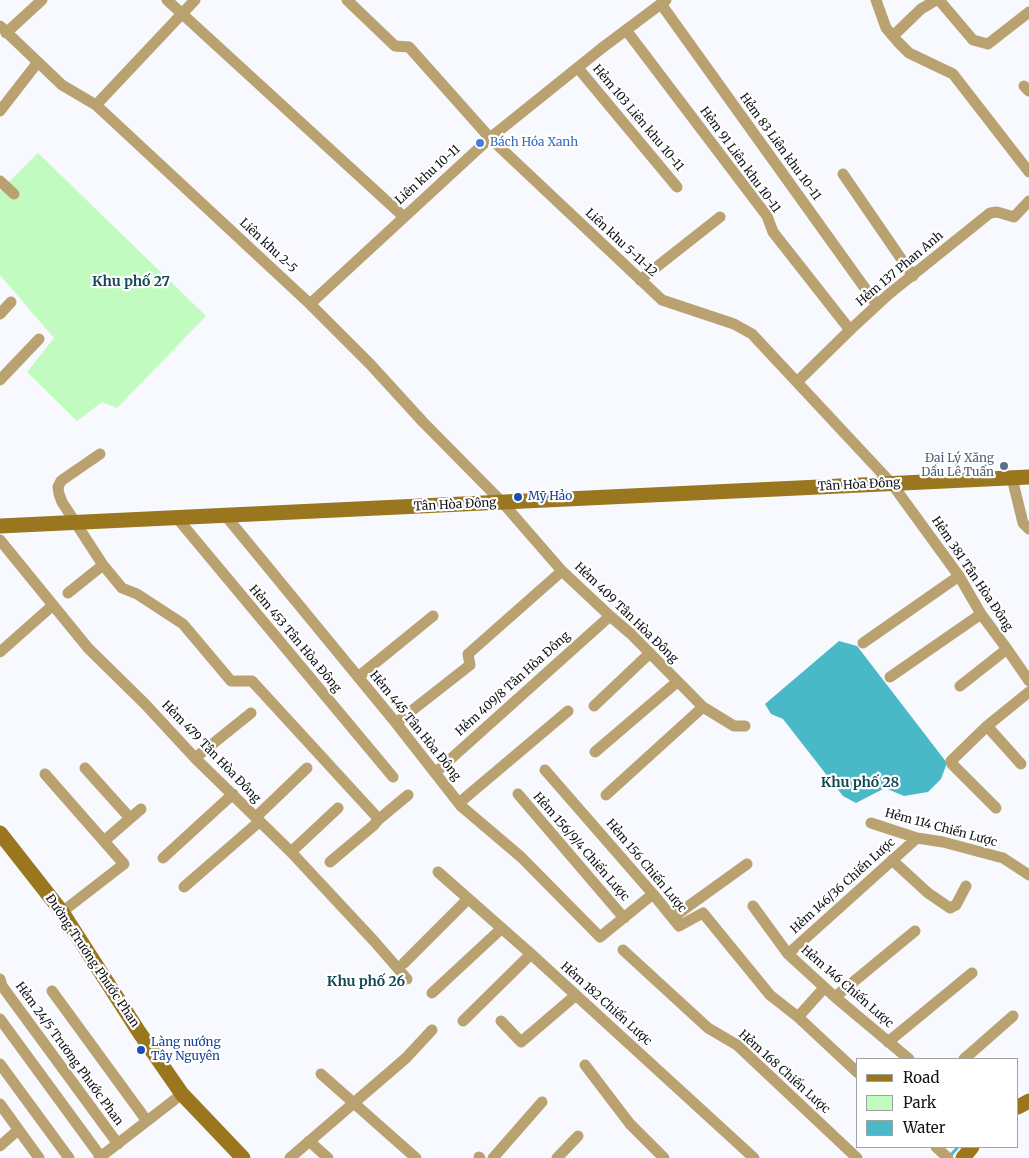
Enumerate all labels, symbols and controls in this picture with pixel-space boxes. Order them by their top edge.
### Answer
street label: Hẻm 103 Liên khu 10-11 [589,62,687,174]
street label: Hẻm 83 Liên khu 10-11 [736,91,824,203]
street label: Hẻm 91 Liên khu 10-11 [697,104,783,216]
place label: Bách Hóa Xanh [490,136,578,150]
marker: Bách Hóa Xanh [474,137,486,149]
street label: Liên khu 10-11 [393,142,463,208]
street label: Liên khu 5-11-12 [582,206,660,280]
street label: Liên khu 2-5 [236,216,300,276]
street label: Hẻm 137 Phan Anh [854,229,946,309]
district label: Khu phố 27 [92,274,170,290]
place label: Đại Lý Xăng Dầu Lê Tuấn [921,452,994,480]
marker: Đại Lý Xăng Dầu Lê Tuấn [998,460,1010,472]
street label: Tân Hòa Đông [817,476,901,494]
place label: Mỹ Hảo [528,490,572,504]
marker: Mỹ Hảo [512,491,524,503]
street label: Tân Hòa Đông [413,496,497,514]
street label: Hẻm 381 Tân Hòa Đông [928,514,1016,634]
street label: Hẻm 409 Tân Hòa Đông [571,560,681,666]
street label: Hẻm 453 Tân Hòa Đông [246,582,344,696]
street label: Hẻm 409/8 Tân Hòa Đông [453,629,573,739]
street label: Hẻm 445 Tân Hòa Đông [366,668,464,784]
street label: Hẻm 479 Tân Hòa Đông [159,698,263,806]
district label: Khu phố 28 [821,775,899,791]
street label: Hẻm 156/9/4 Chiến Lược [530,790,632,904]
street label: Hẻm 114 Chiến Lược [883,806,999,850]
street label: Hẻm 156 Chiến Lược [603,816,689,916]
street label: Hẻm 146/36 Chiến Lược [788,835,898,937]
street label: Đường Trương Phước Phan [42,892,142,1030]
street label: Hẻm 146 Chiến Lược [798,943,896,1031]
street label: Hẻm 182 Chiến Lược [558,959,654,1049]
district label: Khu phố 26 [327,974,405,990]
street label: Hẻm 24/5 Trương Phước Phan [12,980,126,1128]
street label: Hẻm 168 Chiến Lược [735,1027,833,1117]
place label: Làng nướng Tây Nguyên [151,1036,221,1064]
marker: Làng nướng Tây Nguyên [135,1044,147,1056]
legend [856,1058,1019,1148]
text: Road [903,1068,939,1087]
text: Park [903,1093,936,1112]
text: Water [903,1118,945,1137]

